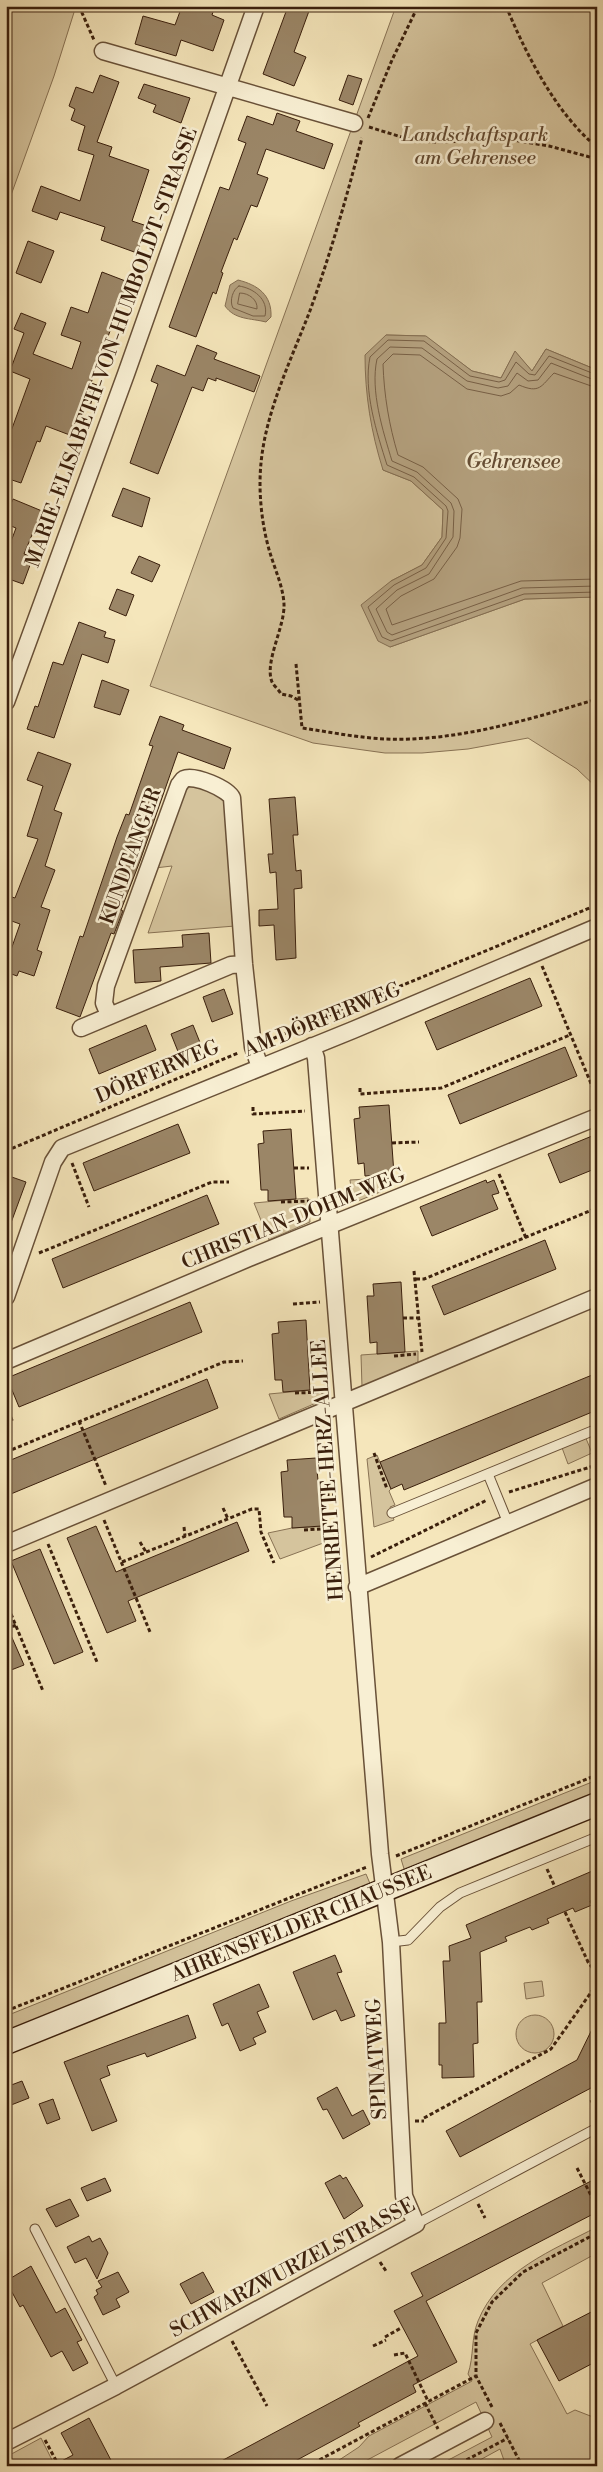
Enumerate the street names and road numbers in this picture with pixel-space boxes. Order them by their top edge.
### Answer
street label: MARIE-ELISABETH-VON-HUMBOLDT-STRASSE [21,124,204,571]
street label: KUNDTANGER [95,784,168,928]
street label: AM DÖRFERWEG [239,976,405,1064]
street label: DÖRFERWEG [92,1034,223,1110]
street label: CHRISTIAN-DOHM-WEG [178,1163,409,1276]
street label: HENRIETTE-HERZ-ALLEE [307,1338,350,1601]
street label: AHRENSFELDER CHAUSSEE [166,1860,436,1989]
street label: SPINATWEG [362,1997,393,2120]
street label: SCHWARZWURZELSTRASSE [166,2193,420,2344]

